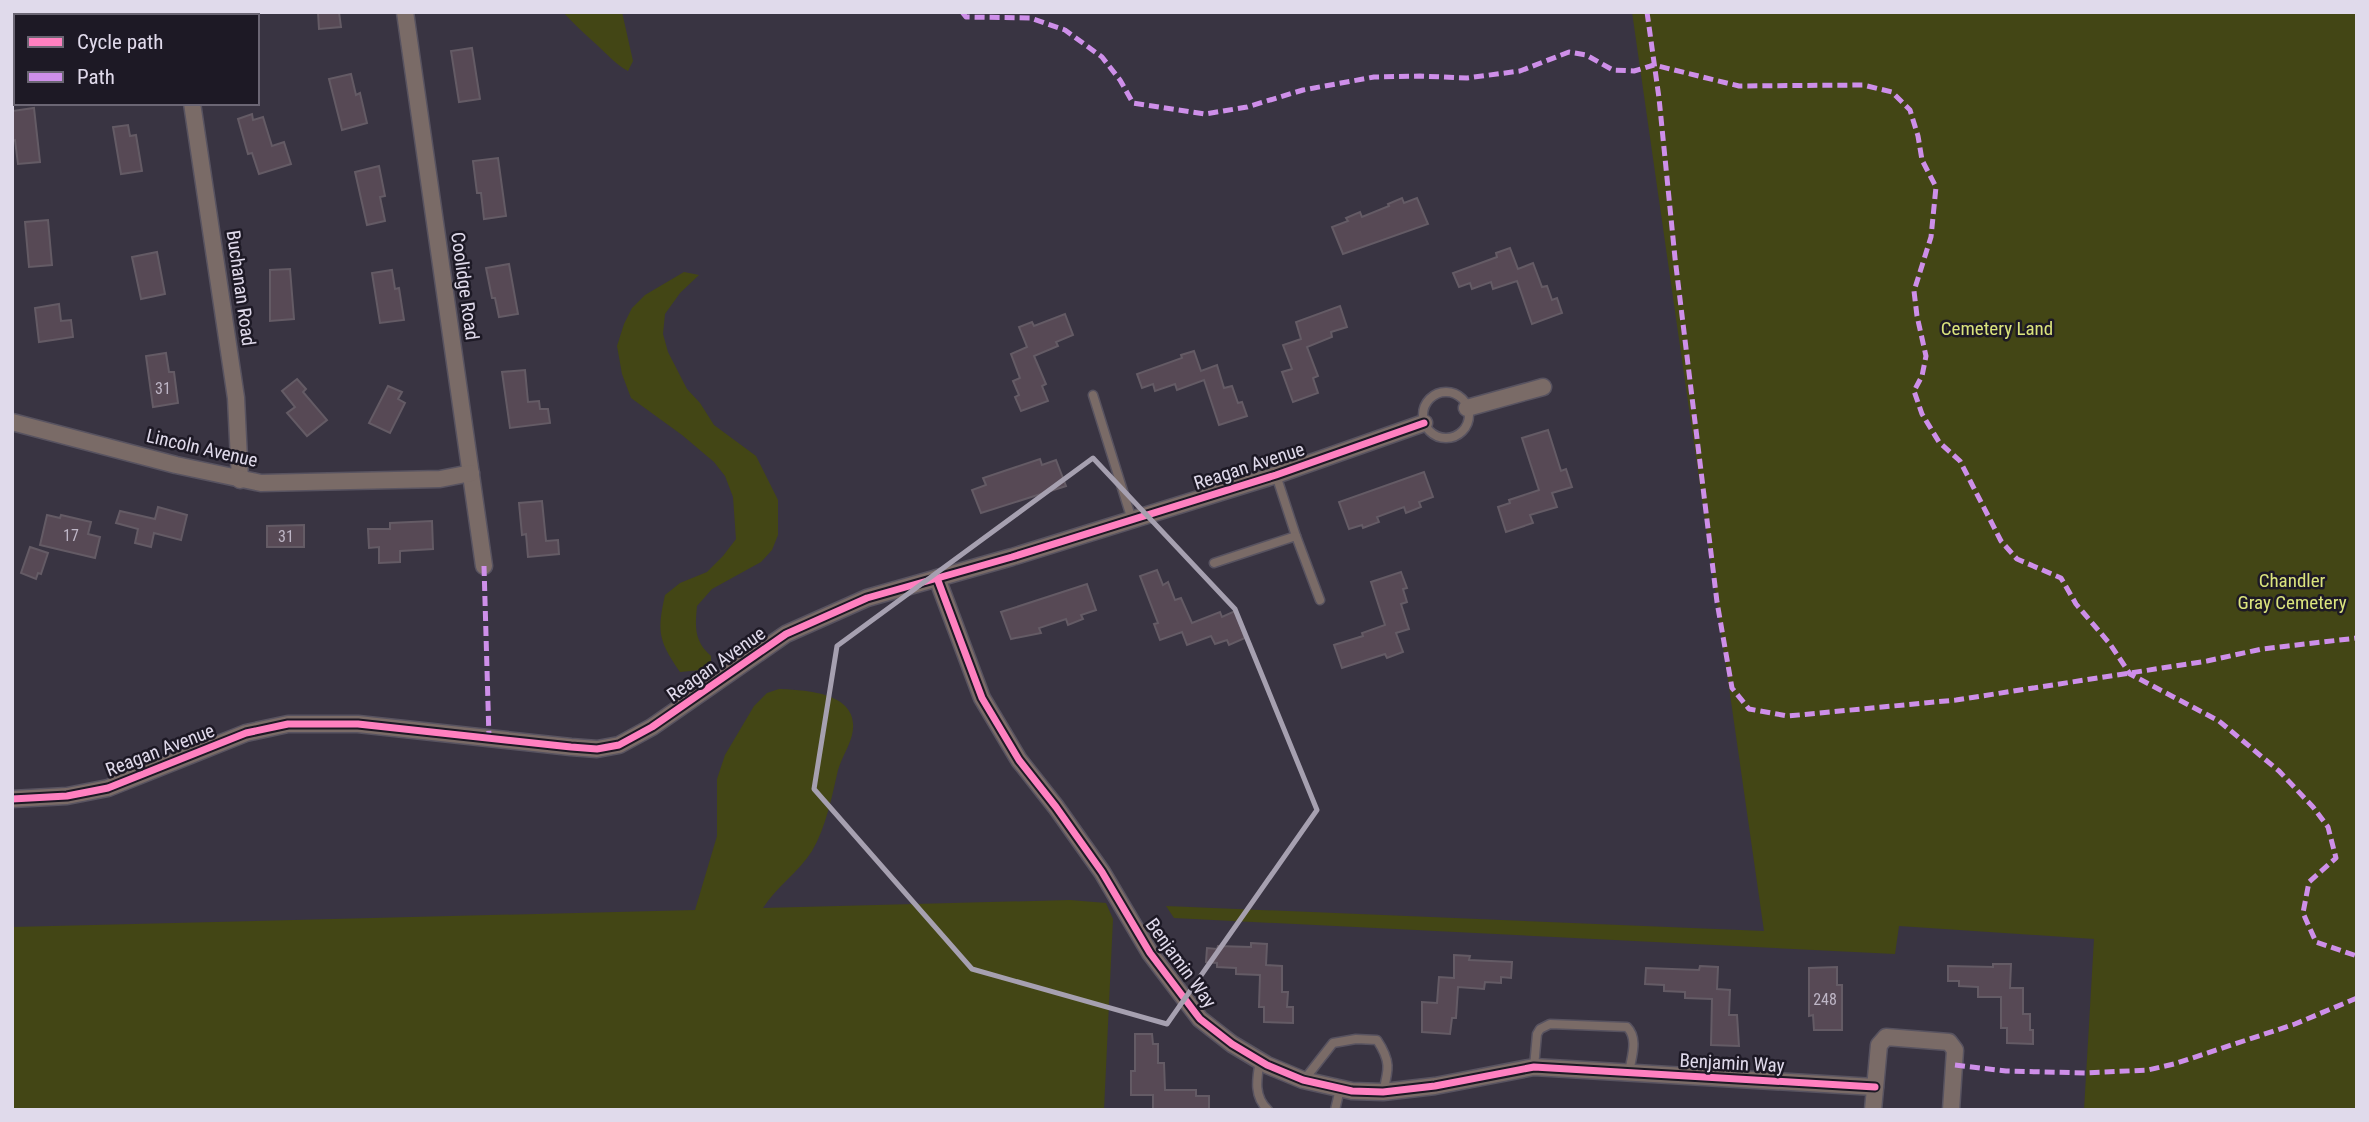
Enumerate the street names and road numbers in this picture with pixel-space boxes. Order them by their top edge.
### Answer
street label: Buchanan Road [221,229,261,347]
street label: Coolidge Road [446,231,484,341]
street label: Lincoln Avenue [144,424,260,472]
street label: Reagan Avenue [1191,437,1307,495]
street label: Reagan Avenue [662,622,770,706]
street label: Reagan Avenue [102,719,218,781]
street label: Benjamin Way [1141,914,1221,1012]
street label: Benjamin Way [1679,1049,1785,1077]

